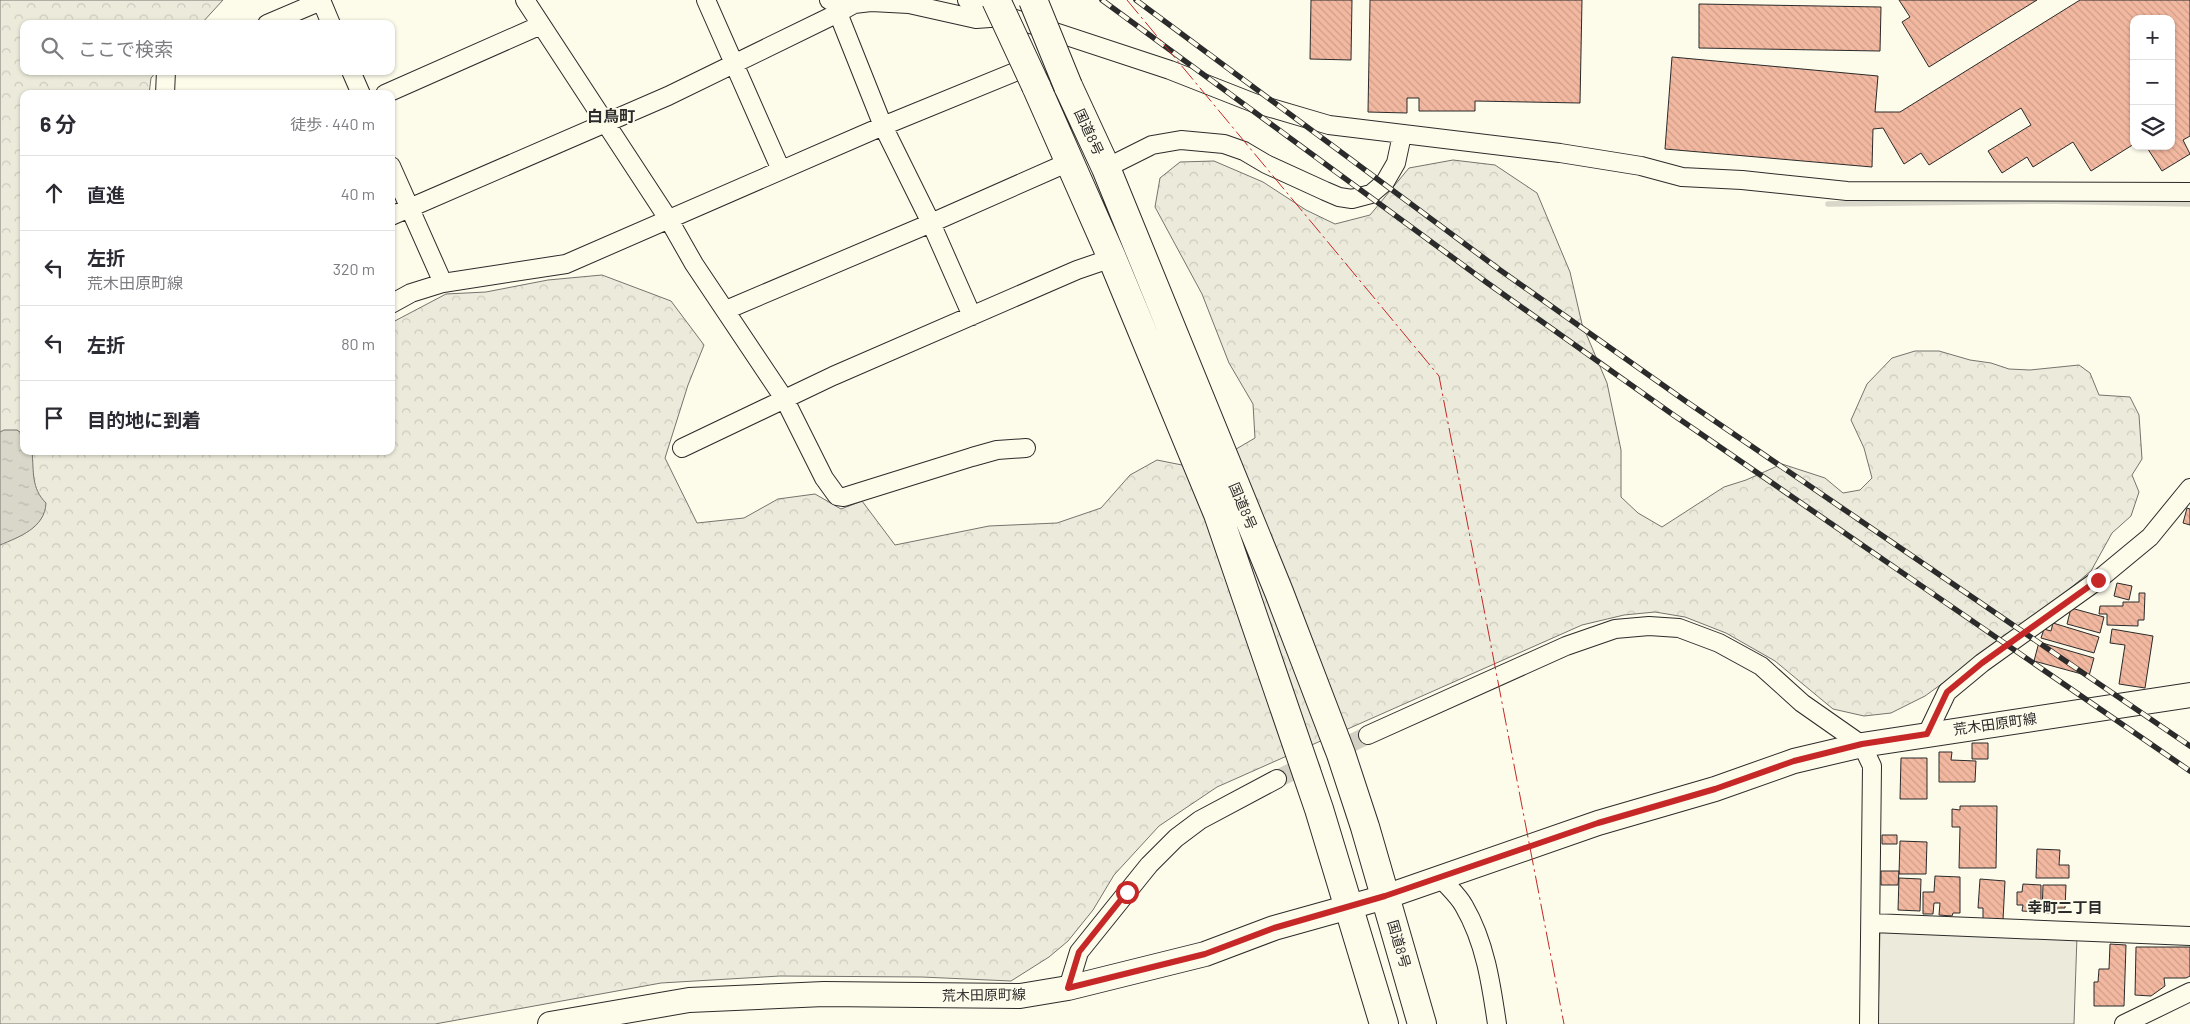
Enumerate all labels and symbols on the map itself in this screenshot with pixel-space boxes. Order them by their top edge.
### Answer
district label: 白鳥町 [587,106,635,125]
street label: 国道8号 [1071,106,1108,158]
street label: 国道8号 [1226,480,1261,532]
route end [2087,569,2110,592]
street label: 荒木田原町線 [1952,709,2038,738]
route start [1116,881,1139,904]
district label: 幸町二丁目 [2027,898,2103,916]
street label: 国道8号 [1385,918,1414,970]
street label: 荒木田原町線 [942,985,1026,1004]

